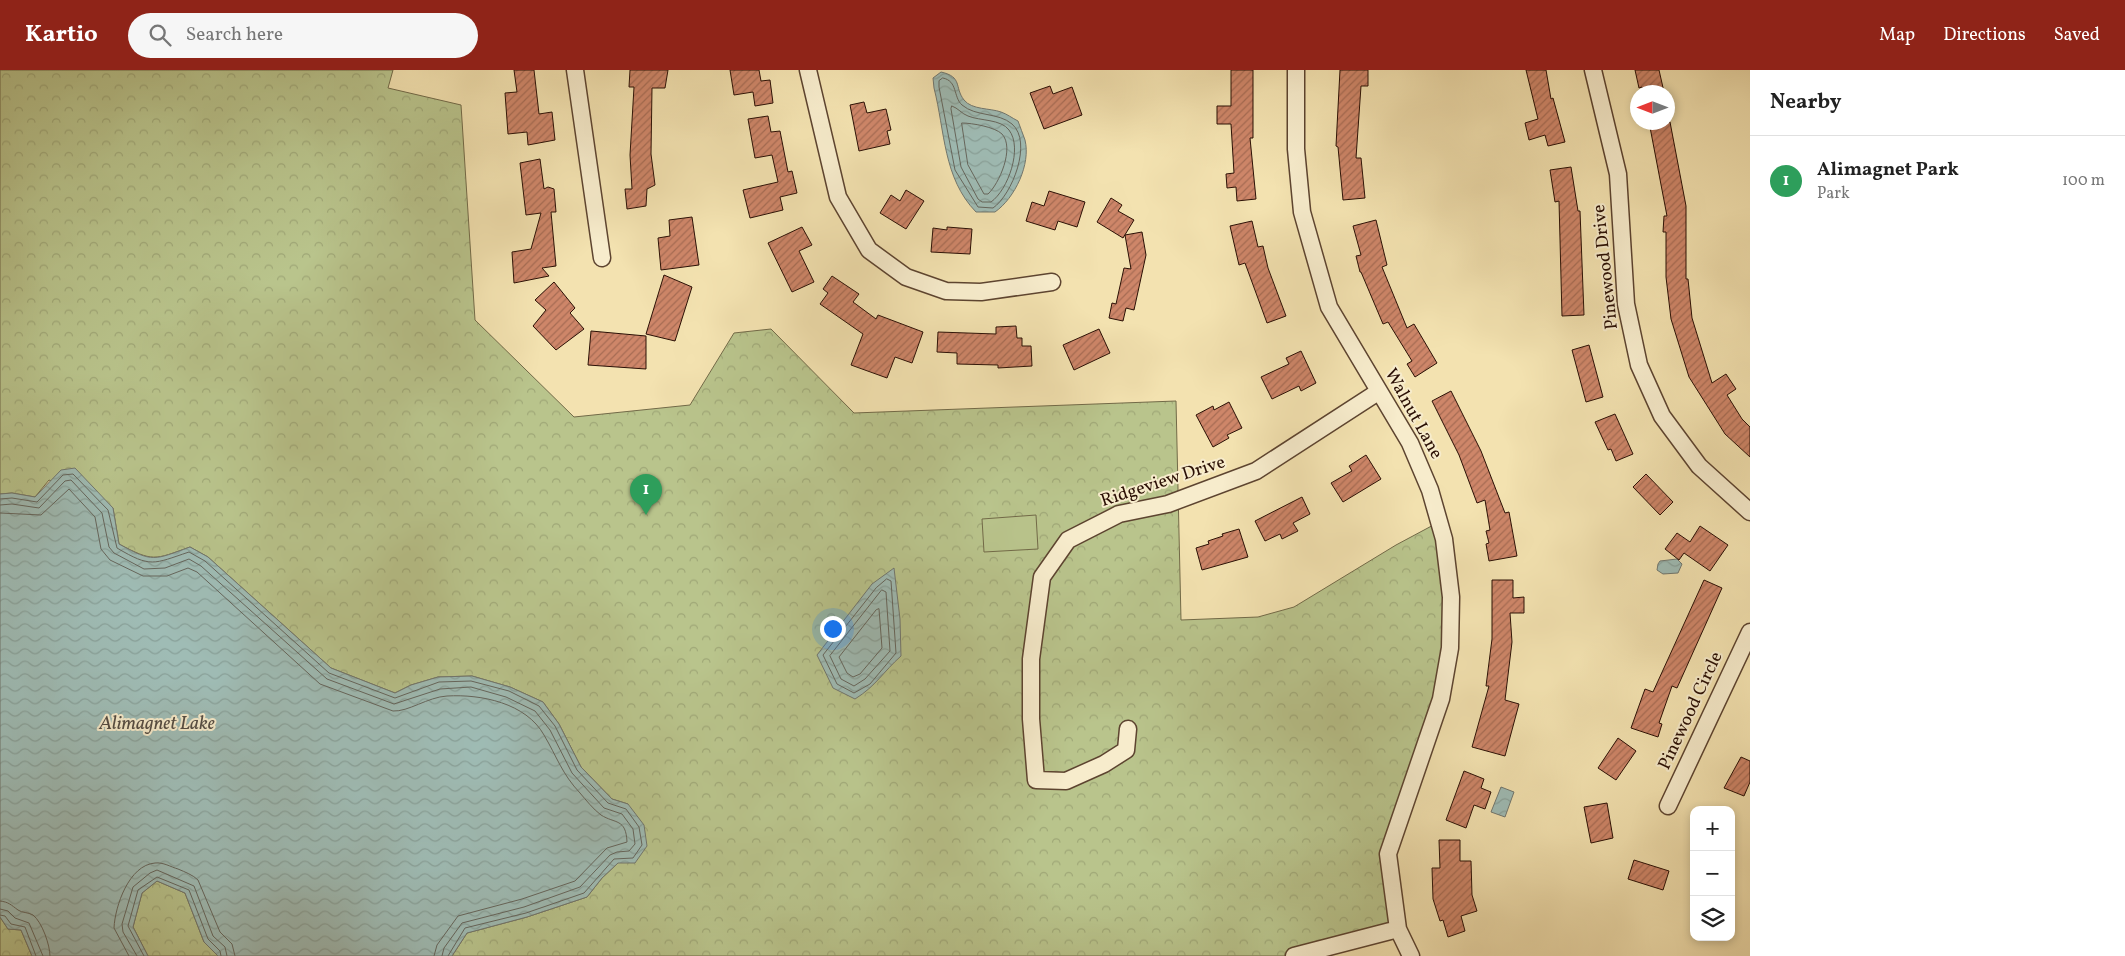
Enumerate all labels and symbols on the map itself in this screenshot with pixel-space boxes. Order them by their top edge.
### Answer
north arrow [1630,85,1675,130]
street label: Pinewood Drive [1587,203,1625,331]
street label: Walnut Lane [1378,364,1448,464]
street label: Ridgeview Drive [1097,450,1229,514]
pin: 1 [630,474,662,515]
your location [820,616,846,642]
street label: Pinewood Circle [1653,648,1729,774]
water label: Alimagnet Lake [98,711,215,737]

